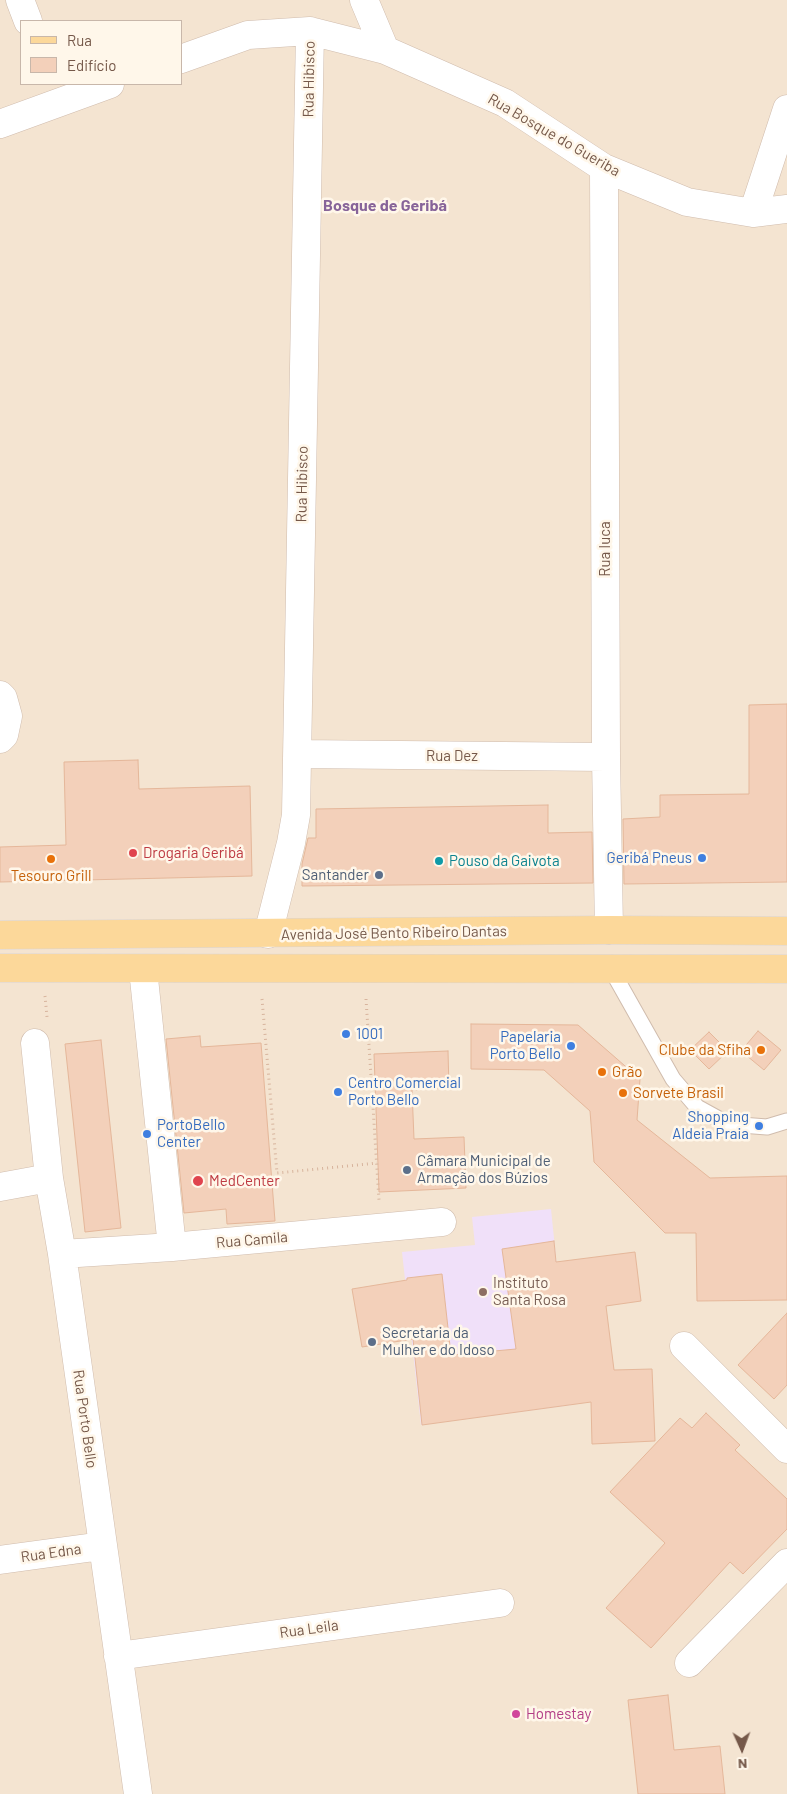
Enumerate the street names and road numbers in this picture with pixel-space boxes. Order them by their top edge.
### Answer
street label: Rua Hibisco [299,41,319,117]
street label: Rua Bosque do Gueriba [485,90,623,180]
street label: Rua Hibisco [292,446,312,522]
street label: Rua Iuca [596,521,614,577]
street label: Rua Dez [426,747,478,765]
street label: Avenida José Bento Ribeiro Dantas [281,922,507,944]
street label: Rua Camila [215,1228,289,1252]
street label: Rua Porto Bello [69,1369,101,1469]
street label: Rua Edna [20,1540,82,1566]
street label: Rua Leila [278,1616,340,1642]

